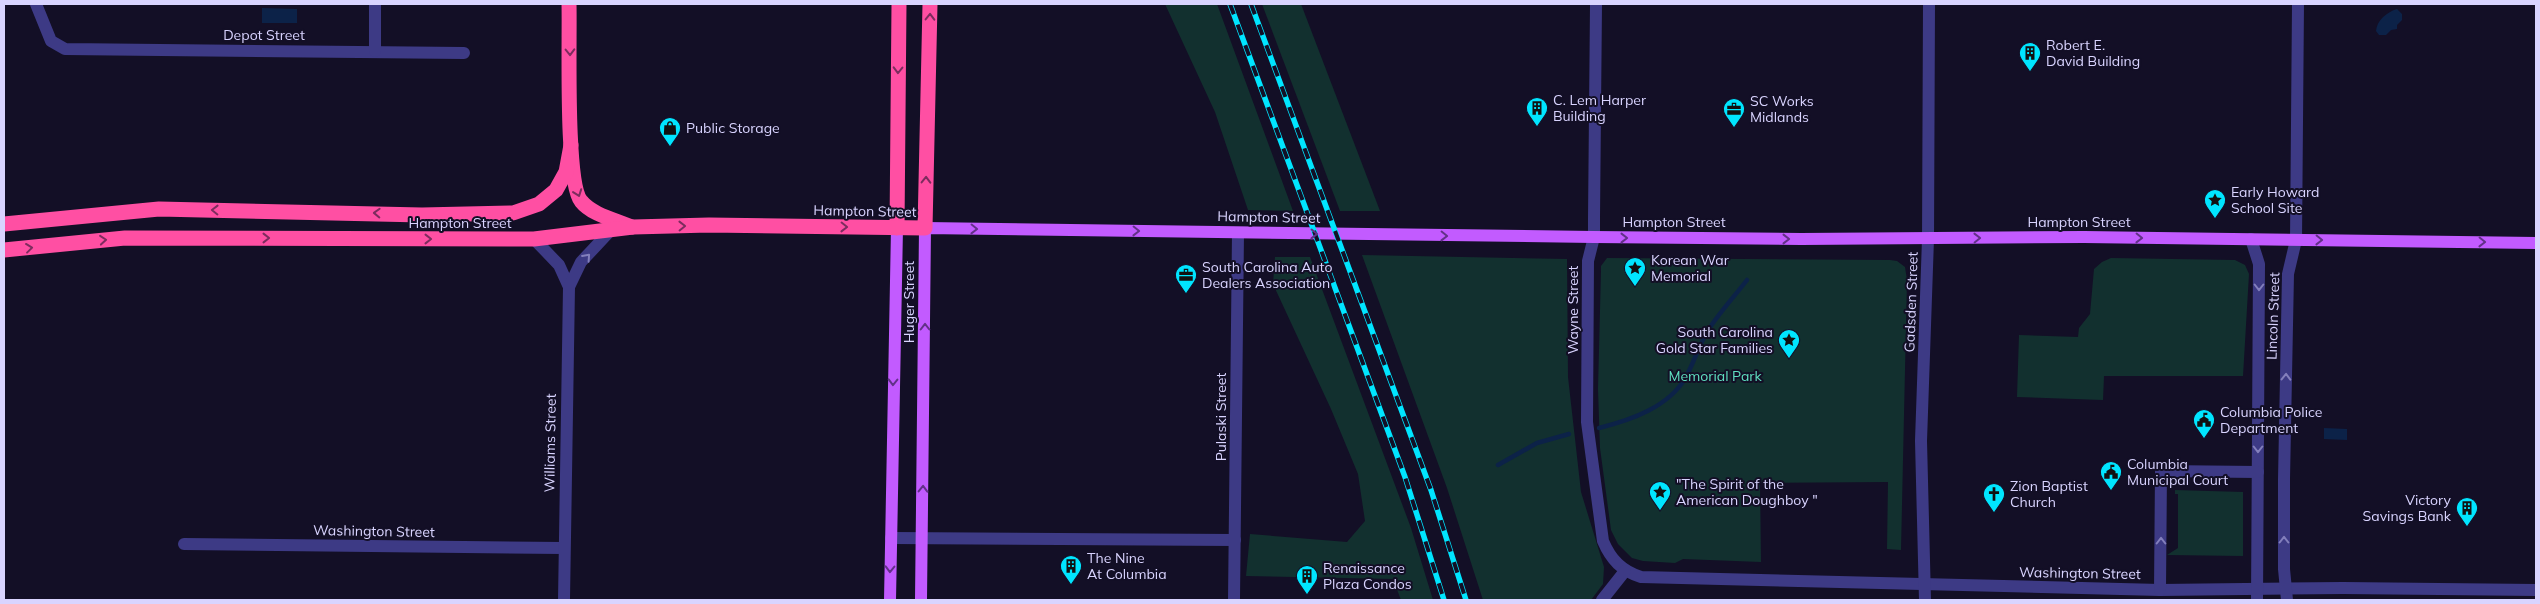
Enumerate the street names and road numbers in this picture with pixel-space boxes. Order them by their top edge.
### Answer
street label: Depot Street [223,26,305,44]
street label: Hampton Street [813,201,917,221]
street label: Hampton Street [1217,207,1321,227]
street label: Hampton Street [1622,213,1726,231]
street label: Hampton Street [2027,213,2131,231]
street label: Hampton Street [408,214,512,232]
street label: Gadsden Street [1900,251,1922,353]
street label: Huger Street [900,261,918,343]
street label: Wayne Street [1564,266,1582,354]
street label: Lincoln Street [2262,272,2284,360]
street label: Pulaski Street [1212,373,1230,461]
street label: Williams Street [540,393,560,493]
street label: Washington Street [313,521,435,541]
street label: Washington Street [2019,563,2141,583]

